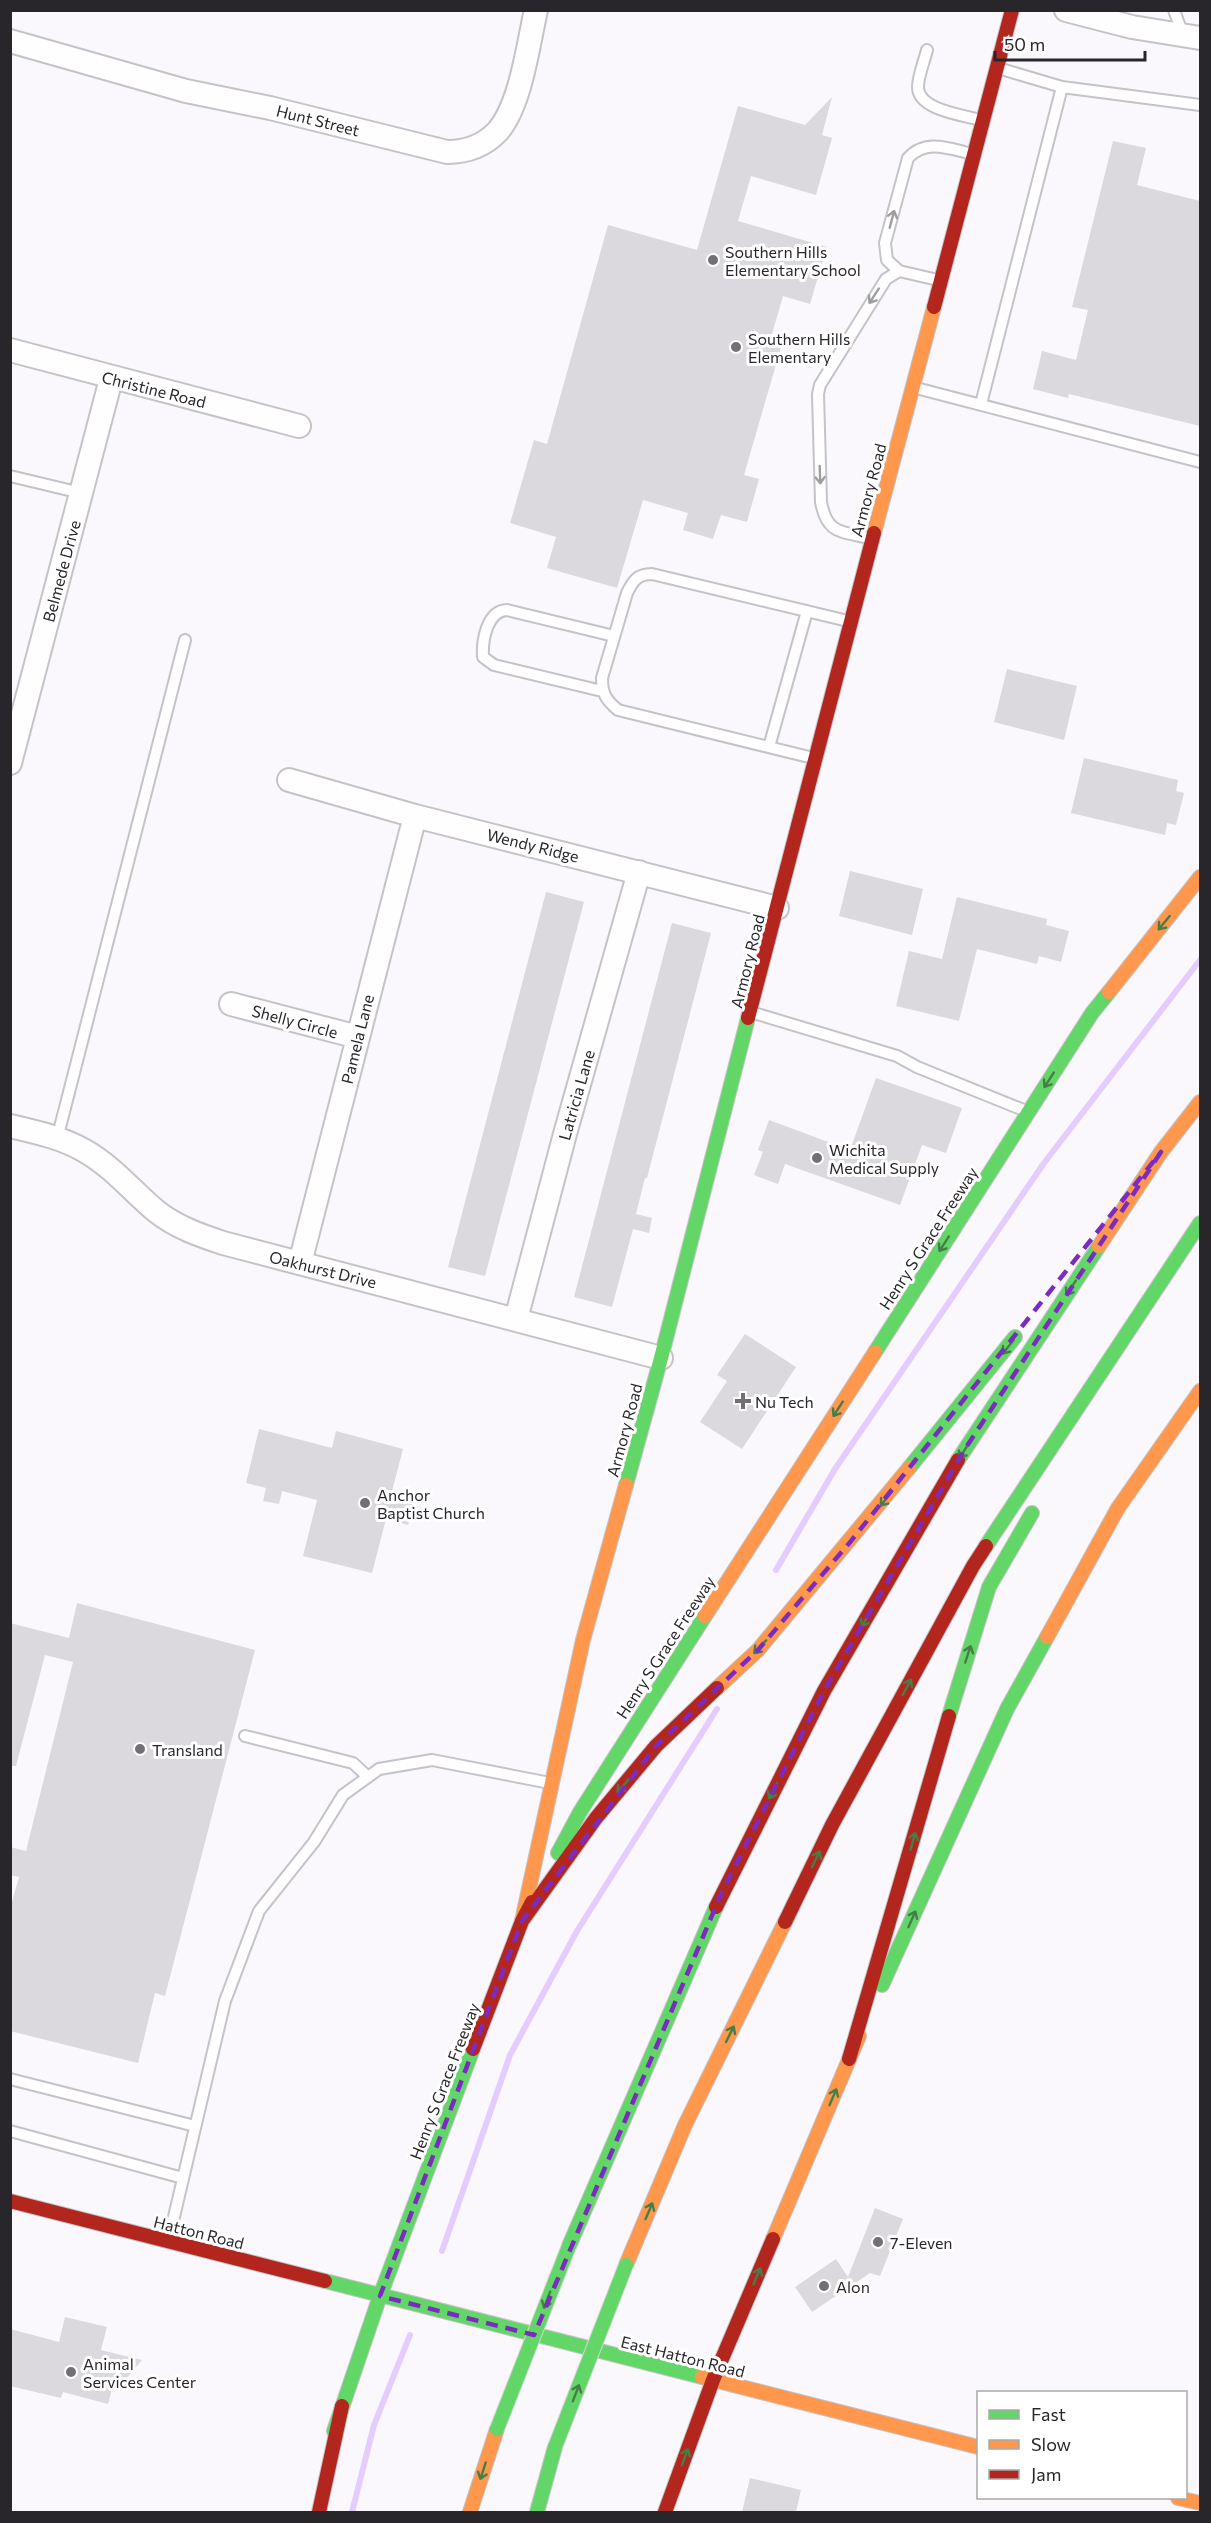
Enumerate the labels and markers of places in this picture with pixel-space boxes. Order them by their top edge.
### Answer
place label: Southern Hills Elementary School [725,242,861,279]
marker: Southern Hills Elementary School [706,253,720,267]
place label: Southern Hills Elementary [748,329,850,366]
marker: Southern Hills Elementary [729,340,743,354]
place label: Wichita Medical Supply [829,1140,939,1177]
marker: Wichita Medical Supply [810,1151,824,1165]
place label: Nu Tech [755,1392,814,1411]
marker: Nu Tech [736,1394,750,1408]
place label: Anchor Baptist Church [377,1485,485,1522]
marker: Anchor Baptist Church [358,1496,372,1510]
place label: Transland [152,1740,223,1759]
marker: Transland [133,1742,147,1756]
place label: 7-Eleven [890,2233,953,2252]
marker: 7-Eleven [871,2235,885,2249]
place label: Alon [836,2277,870,2296]
marker: Alon [817,2279,831,2293]
place label: Animal Services Center [83,2354,197,2391]
marker: Animal Services Center [64,2365,78,2379]

